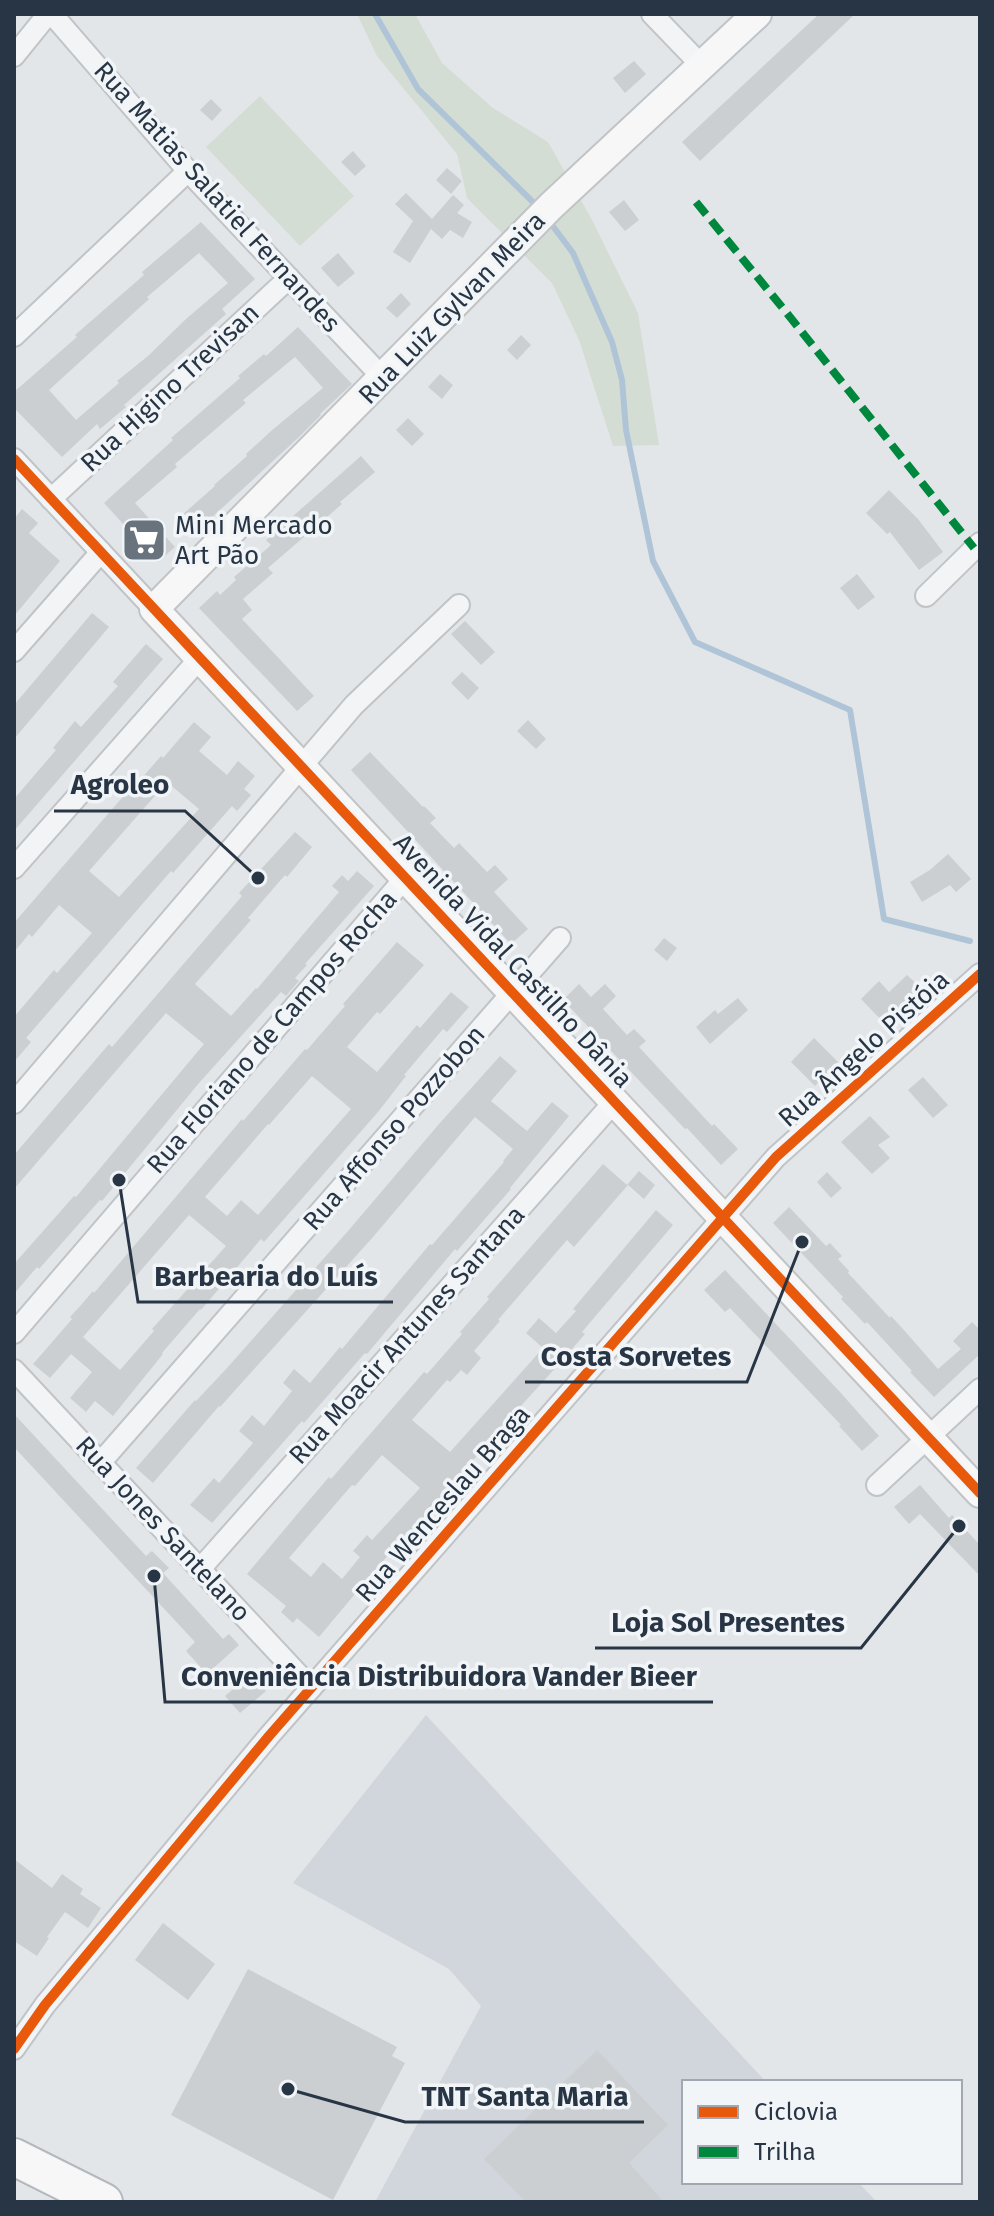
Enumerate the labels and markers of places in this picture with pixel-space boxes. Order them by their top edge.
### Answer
place label: Mini Mercado Art Pão [175,510,333,571]
supermarket icon: Mini Mercado Art Pão [120,516,168,564]
callout: Agroleo [54,759,185,811]
callout: Barbearia do Luís [138,1250,393,1302]
callout: Costa Sorvetes [525,1330,747,1382]
callout: Loja Sol Presentes [595,1596,861,1648]
callout: Conveniência Distribuidora Vander Bieer [165,1650,713,1702]
callout: TNT Santa Maria [405,2070,644,2122]

